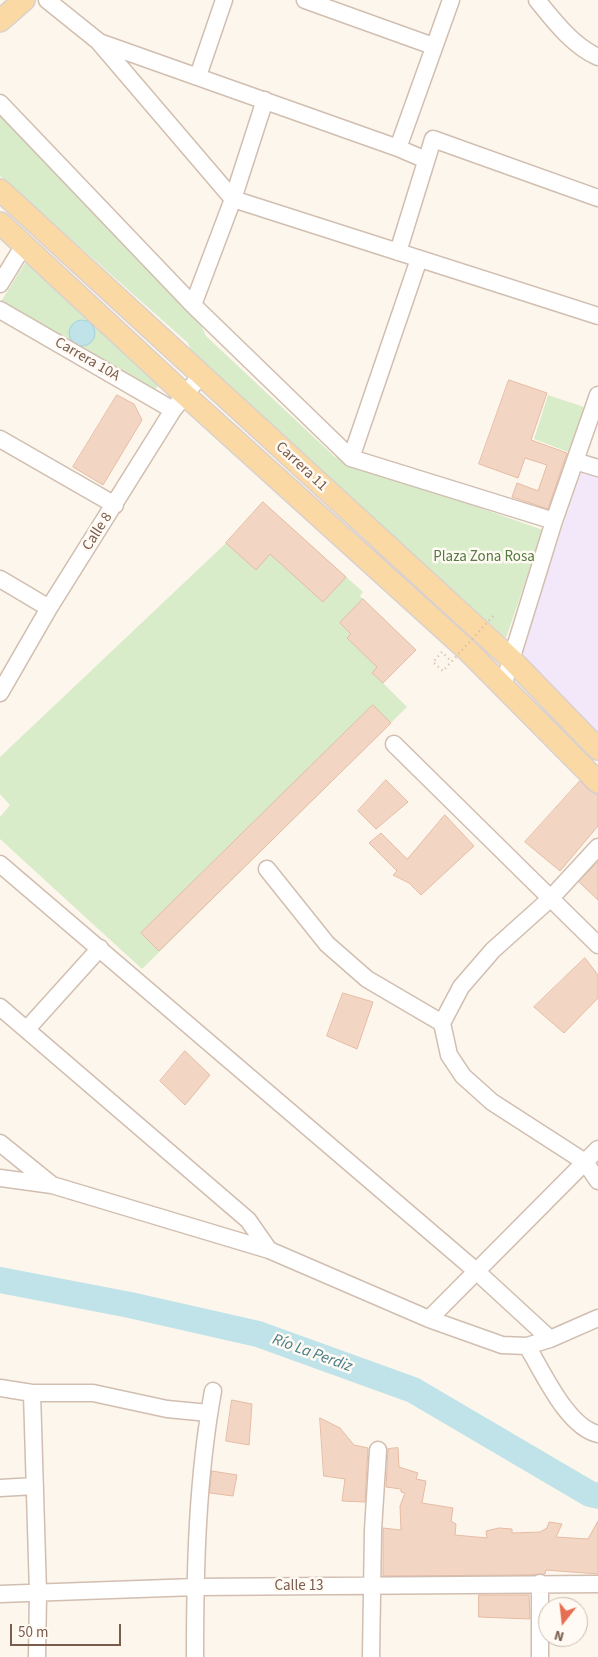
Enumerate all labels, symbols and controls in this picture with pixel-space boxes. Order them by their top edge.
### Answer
street label: Carrera 10A [51,334,123,386]
street label: Carrera 11 [271,439,331,495]
street label: Calle 8 [79,510,117,554]
park label: Plaza Zona Rosa [433,549,535,567]
water label: Río La Perdiz [269,1331,355,1377]
street label: Calle 13 [274,1578,324,1596]
north arrow [538,1597,588,1647]
scale bar [12,1614,124,1646]
text: 50 m [18,1622,48,1643]
text: N [552,1625,566,1646]

